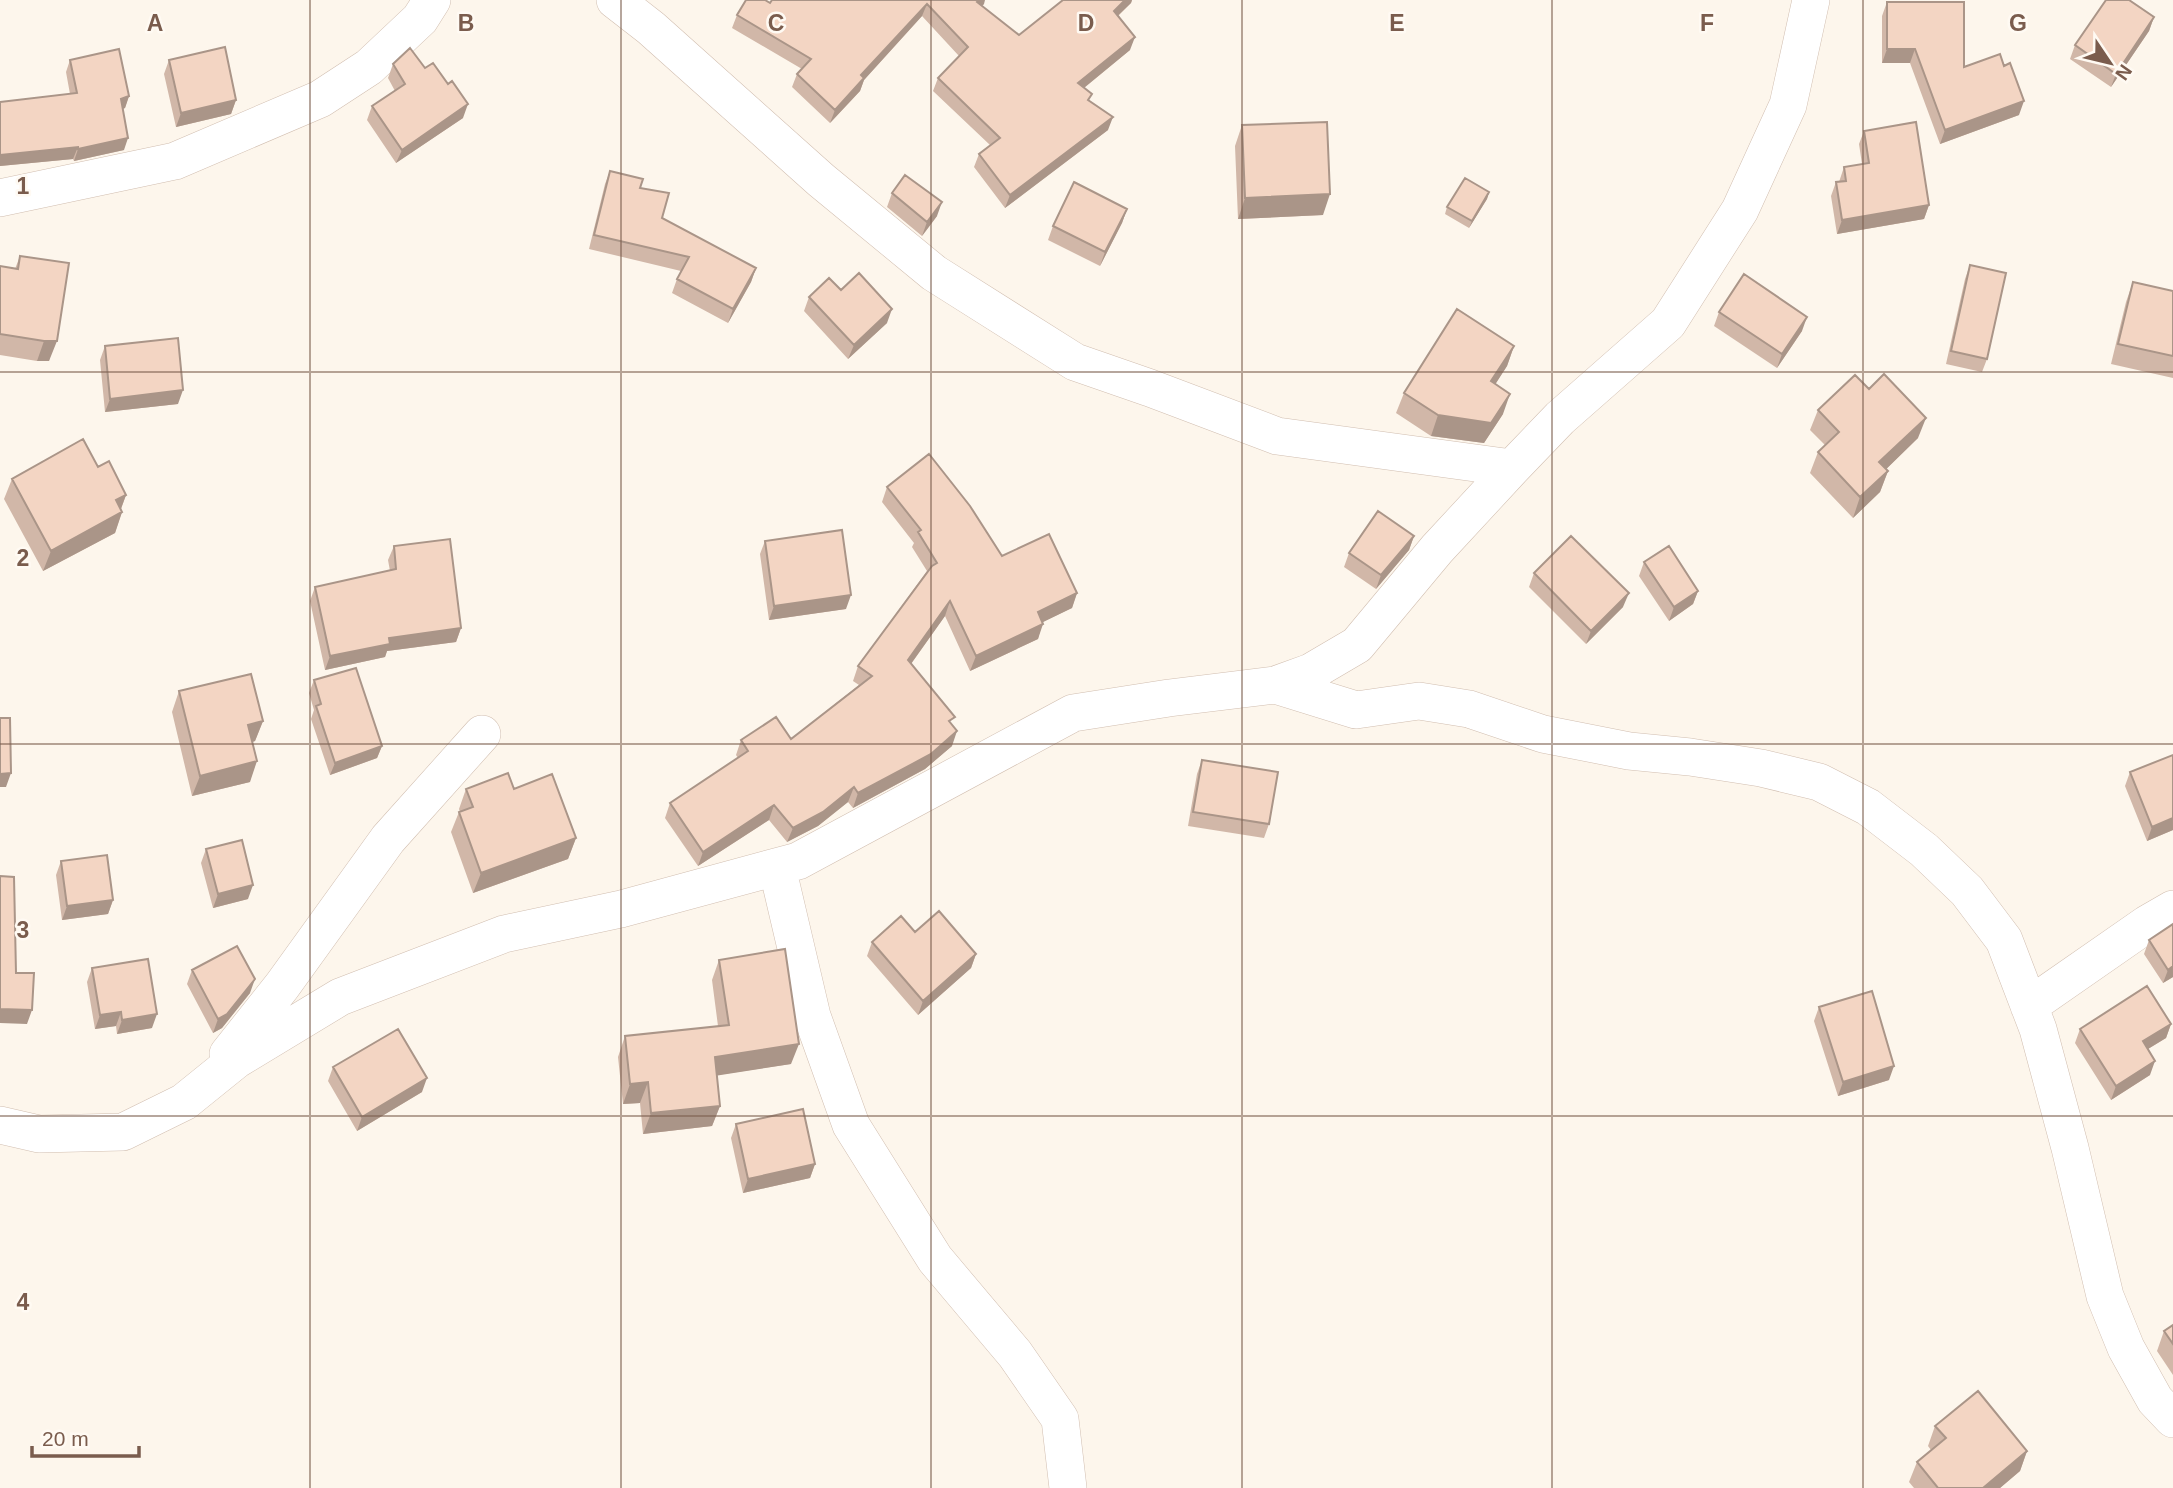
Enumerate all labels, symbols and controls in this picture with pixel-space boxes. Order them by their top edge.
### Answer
text: A [147,10,163,36]
text: B [458,10,474,36]
text: C [768,10,784,36]
text: D [1078,10,1094,36]
text: E [1389,10,1405,36]
text: F [1700,10,1714,36]
text: G [2009,10,2027,36]
north arrow [2075,28,2145,98]
text: N [2111,61,2136,84]
text: 1 [17,173,30,199]
text: 2 [17,545,29,571]
text: 3 [17,917,29,943]
text: 4 [17,1289,30,1315]
scale bar [32,1414,138,1458]
text: 20 m [42,1427,89,1450]

